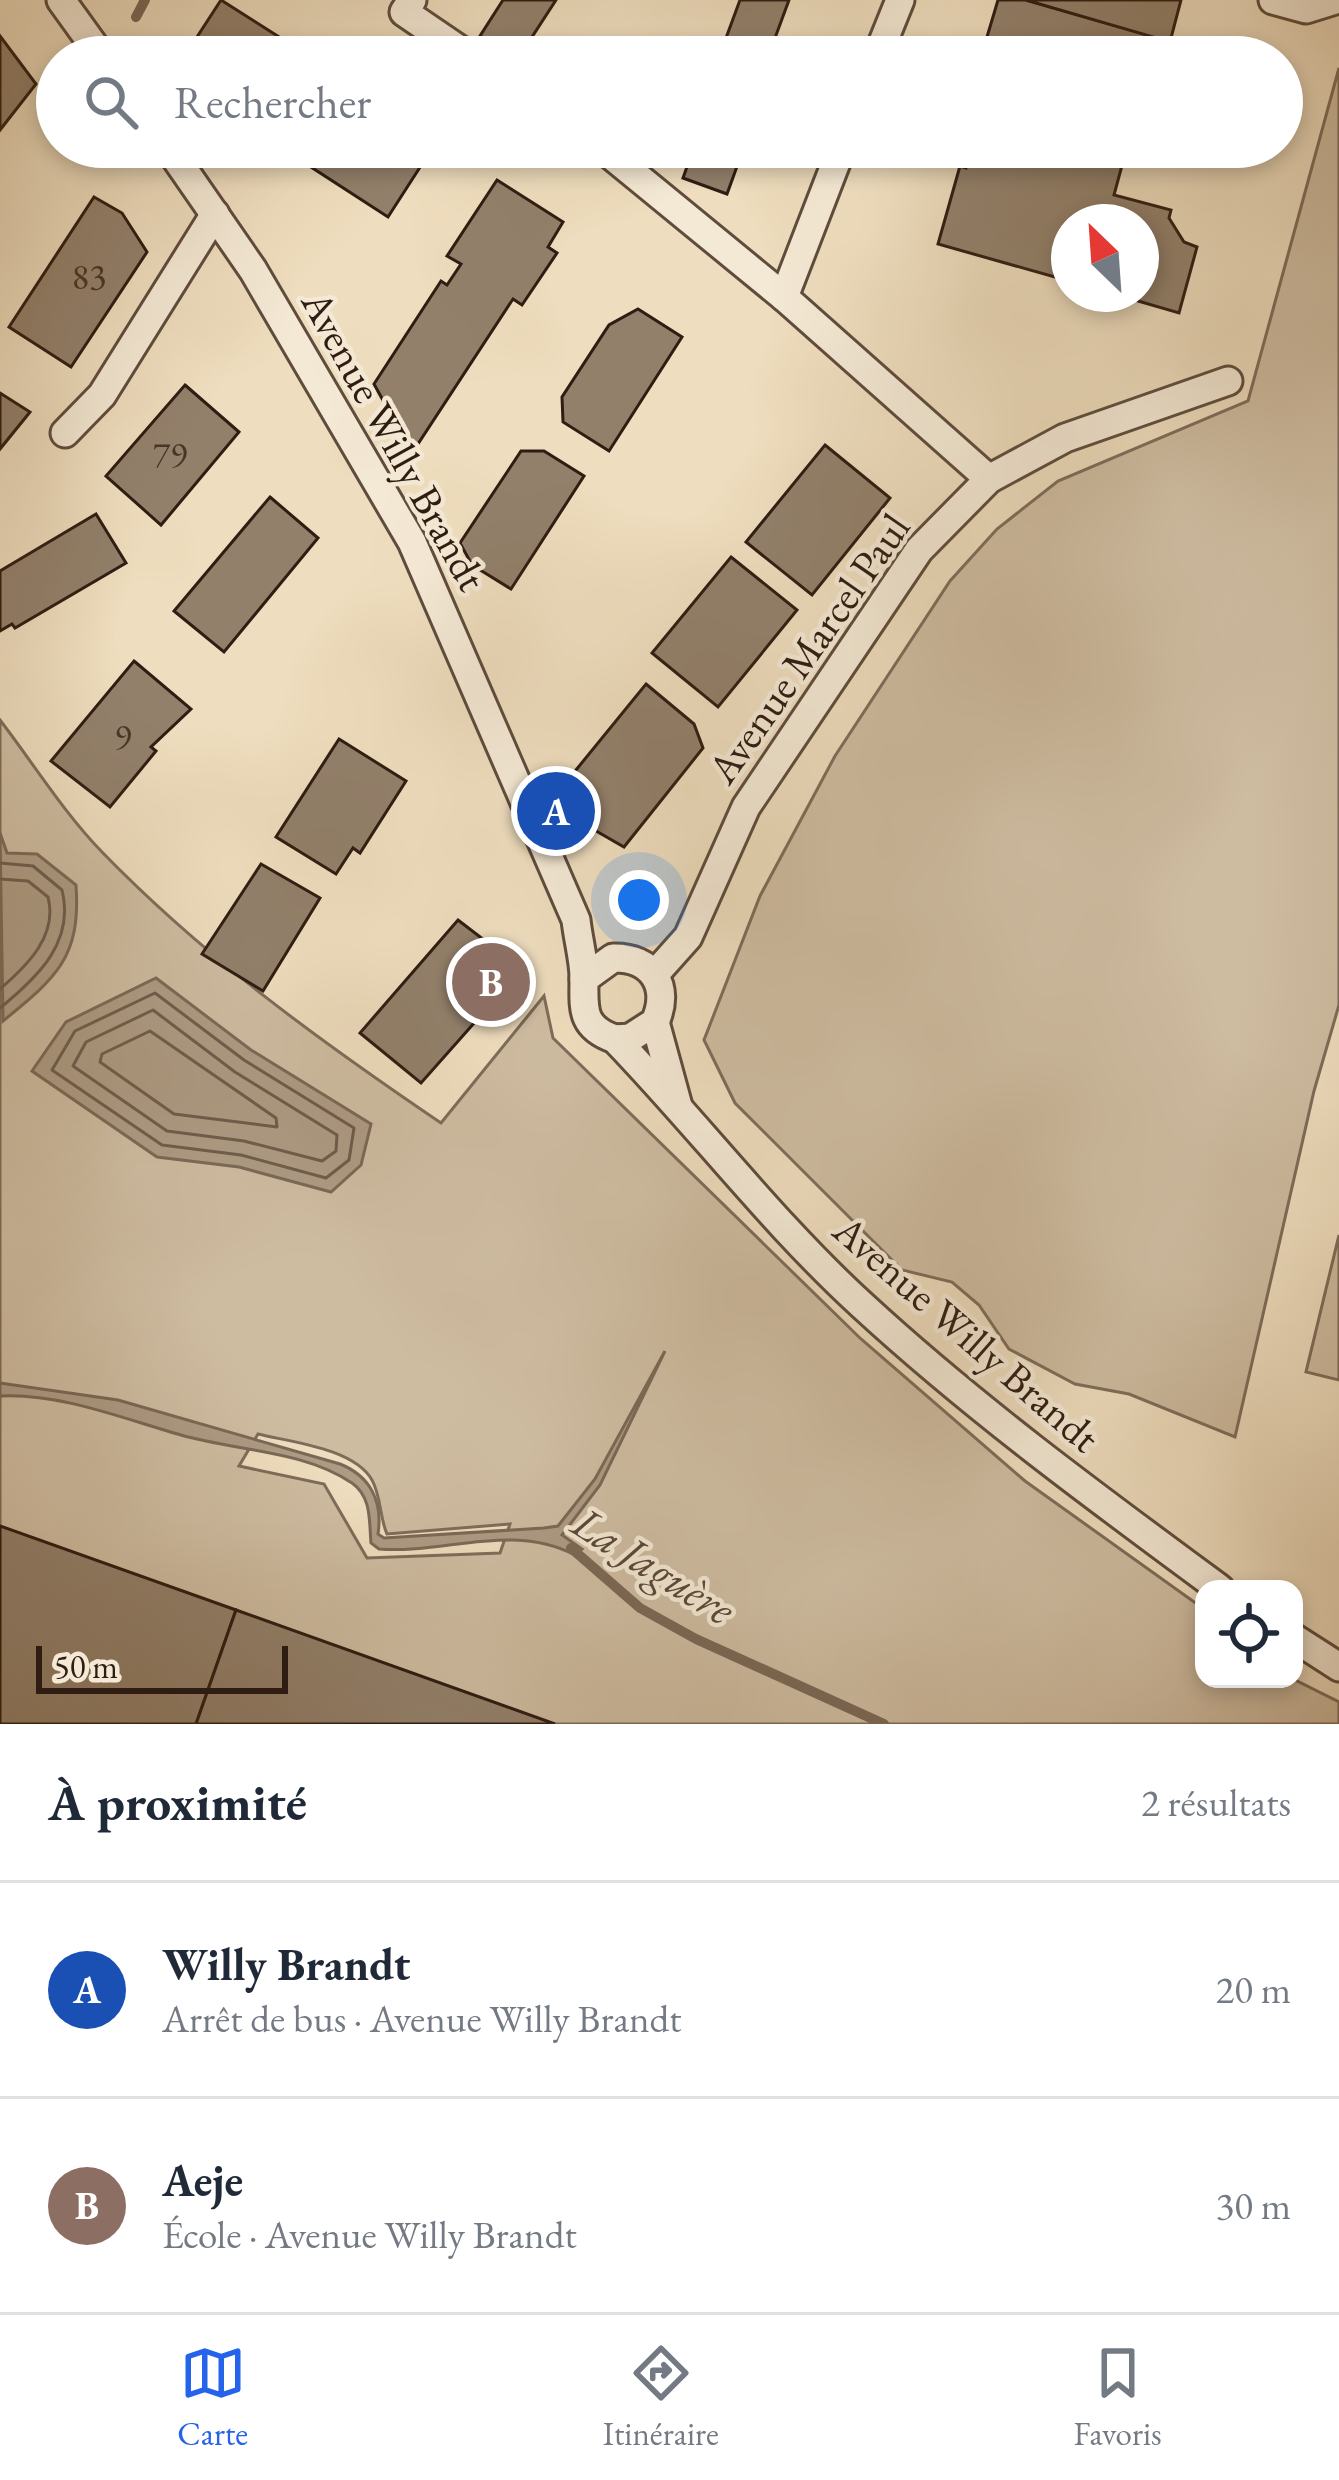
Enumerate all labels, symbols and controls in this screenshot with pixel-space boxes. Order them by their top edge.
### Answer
search box [36,36,1303,168]
icon: search [78,69,144,135]
text: Rechercher [174,73,371,131]
north arrow [1051,204,1159,312]
house number: 83 [72,253,106,300]
street label: Avenue Willy Brandt [289,279,500,600]
house number: 79 [153,431,187,478]
street label: Avenue Marcel Paul [694,502,922,795]
house number: 9 [114,713,132,760]
pin: A [517,766,595,856]
your location [609,870,669,930]
pin: B [452,937,530,1027]
street label: Avenue Willy Brandt [821,1202,1111,1464]
water label: La Jaguère [561,1492,747,1638]
map controls [1195,1580,1303,1688]
button: locate [1195,1580,1303,1688]
scale bar [36,1640,288,1693]
text: 50 m [54,1645,118,1688]
text: À proximité [48,1769,307,1835]
text: 2 résultats [1141,1777,1291,1828]
text: Willy Brandt [162,1935,410,1993]
text: A [73,1964,101,2015]
text: 20 m [1215,1964,1291,2015]
text: Arrêt de bus · Avenue Willy Brandt [162,1993,682,2044]
text: Aeje [162,2151,243,2209]
text: B [75,2180,99,2231]
text: 30 m [1215,2180,1291,2231]
text: École · Avenue Willy Brandt [162,2209,577,2260]
tab: Carte [177,2340,248,2455]
tab: Itinéraire [603,2340,719,2455]
tab: Favoris [1074,2340,1162,2455]

